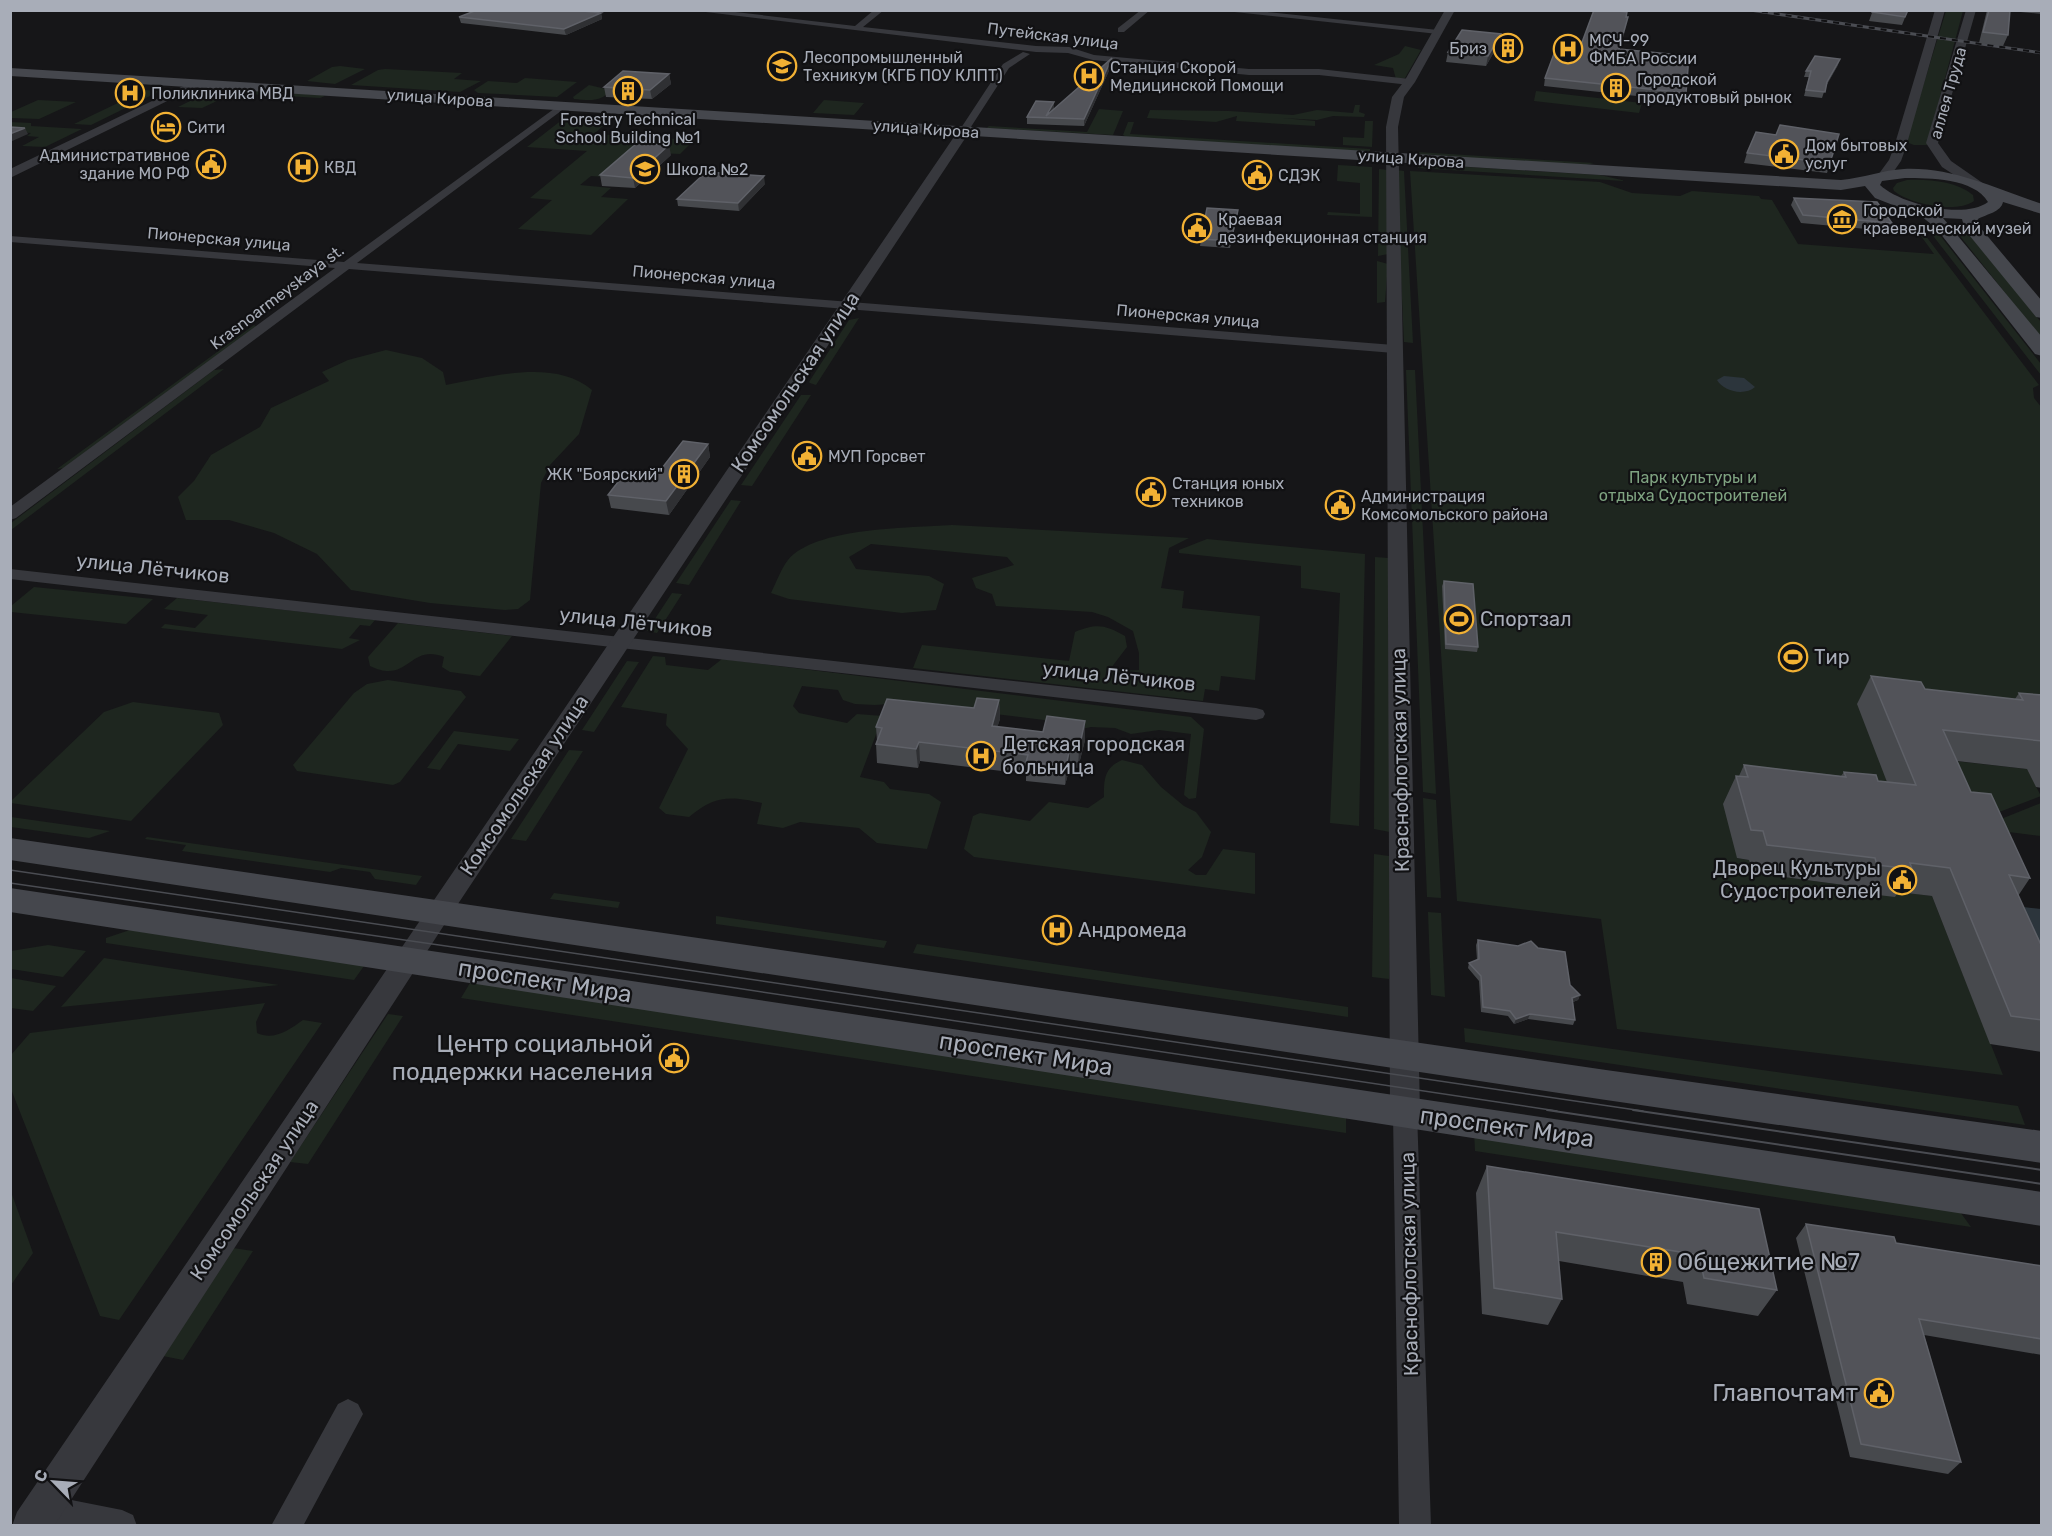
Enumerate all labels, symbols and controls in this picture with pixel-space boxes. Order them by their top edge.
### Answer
street label: Путейская улица [986,19,1120,53]
place label: МСЧ-99 ФМБА России [1589,31,1697,68]
building icon: Бриз [1492,32,1524,64]
hospital icon: МСЧ-99 ФМБА России [1552,33,1584,65]
place label: Бриз [1449,39,1487,58]
street label: аллея Труда [1926,45,1970,141]
place label: Лесопромышленный Техникум (КГБ ПОУ КЛПТ) [803,48,1003,85]
school or university icon: Лесопромышленный Техникум (КГБ ПОУ КЛПТ) [766,50,798,82]
place label: Станция Скорой Медицинской Помощи [1110,58,1284,95]
hospital icon: Станция Скорой Медицинской Помощи [1073,60,1105,92]
place label: Городской продуктовый рынок [1637,70,1792,107]
building icon: Городской продуктовый рынок [1600,72,1632,104]
building icon: Forestry Technical School Building №1 [612,75,644,107]
hospital icon: Поликлиника МВД [114,77,146,109]
place label: Поликлиника МВД [151,84,294,103]
street label: улица Кирова [386,85,494,111]
place label: Forestry Technical School Building №1 [556,110,700,147]
hotel icon: Сити [150,111,182,143]
street label: улица Кирова [872,116,980,142]
place label: Сити [187,118,225,137]
place label: Дом бытовых услуг [1805,136,1908,173]
public building icon: Дом бытовых услуг [1768,138,1800,170]
place label: Административное здание МО РФ [39,146,190,183]
street label: улица Кирова [1357,146,1465,172]
public building icon: Административное здание МО РФ [195,148,227,180]
hospital icon: КВД [287,151,319,183]
school or university icon: Школа №2 [629,153,661,185]
place label: КВД [324,158,356,177]
public building icon: СДЭК [1241,159,1273,191]
place label: Школа №2 [666,160,749,179]
place label: СДЭК [1278,166,1320,185]
place label: Городской краеведческий музей [1863,201,2032,238]
museum icon: Городской краеведческий музей [1826,203,1858,235]
place label: Краевая дезинфекционная станция [1218,210,1427,247]
public building icon: Краевая дезинфекционная станция [1181,212,1213,244]
street label: Пионерская улица [147,223,291,255]
street label: Krasnoarmeyskaya st. [206,241,348,353]
street label: Пионерская улица [632,261,776,293]
street label: Комсомольская улица [726,287,864,477]
street label: Пионерская улица [1116,300,1260,332]
public building icon: МУП Горсвет [791,440,823,472]
place label: МУП Горсвет [828,447,926,466]
building icon: ЖК "Боярский" [668,458,700,490]
place label: ЖК "Боярский" [547,465,663,484]
park label: Парк культуры и отдыха Судостроителей [1599,468,1787,505]
place label: Станция юных техников [1172,474,1285,511]
public building icon: Станция юных техников [1135,476,1167,508]
place label: Администрация Комсомольского района [1361,487,1548,524]
public building icon: Администрация Комсомольского района [1324,489,1356,521]
street label: улица Лётчиков [75,548,231,588]
street label: улица Лётчиков [558,602,714,642]
sports icon: Спортзал [1443,603,1475,635]
place label: Спортзал [1480,607,1572,631]
sports icon: Тир [1777,641,1809,673]
place label: Тир [1814,645,1850,669]
street label: Краснофлотская улица [1386,648,1414,872]
street label: улица Лётчиков [1041,656,1197,696]
street label: Комсомольская улица [455,690,593,880]
place label: Детская городская больница [1002,732,1185,779]
hospital icon: Детская городская больница [965,740,997,772]
place label: Дворец Культуры Судостроителей [1713,856,1881,903]
public building icon: Дворец Культуры Судостроителей [1886,864,1918,896]
hospital icon: Андромеда [1041,914,1073,946]
place label: Андромеда [1078,918,1187,942]
street label: проспект Мира [456,953,634,1009]
street label: проспект Мира [937,1026,1115,1082]
place label: Центр социальной поддержки населения [392,1030,653,1086]
public building icon: Центр социальной поддержки населения [658,1042,690,1074]
street label: Комсомольская улица [185,1095,323,1285]
street label: проспект Мира [1418,1101,1596,1153]
street label: Краснофлотская улица [1395,1152,1423,1376]
building icon: Общежитие №7 [1640,1246,1672,1278]
place label: Общежитие №7 [1677,1248,1860,1276]
public building icon: Главпочтамт [1863,1377,1895,1409]
place label: Главпочтамт [1712,1379,1858,1407]
north arrow [24,1452,84,1512]
text: С [30,1467,52,1485]

